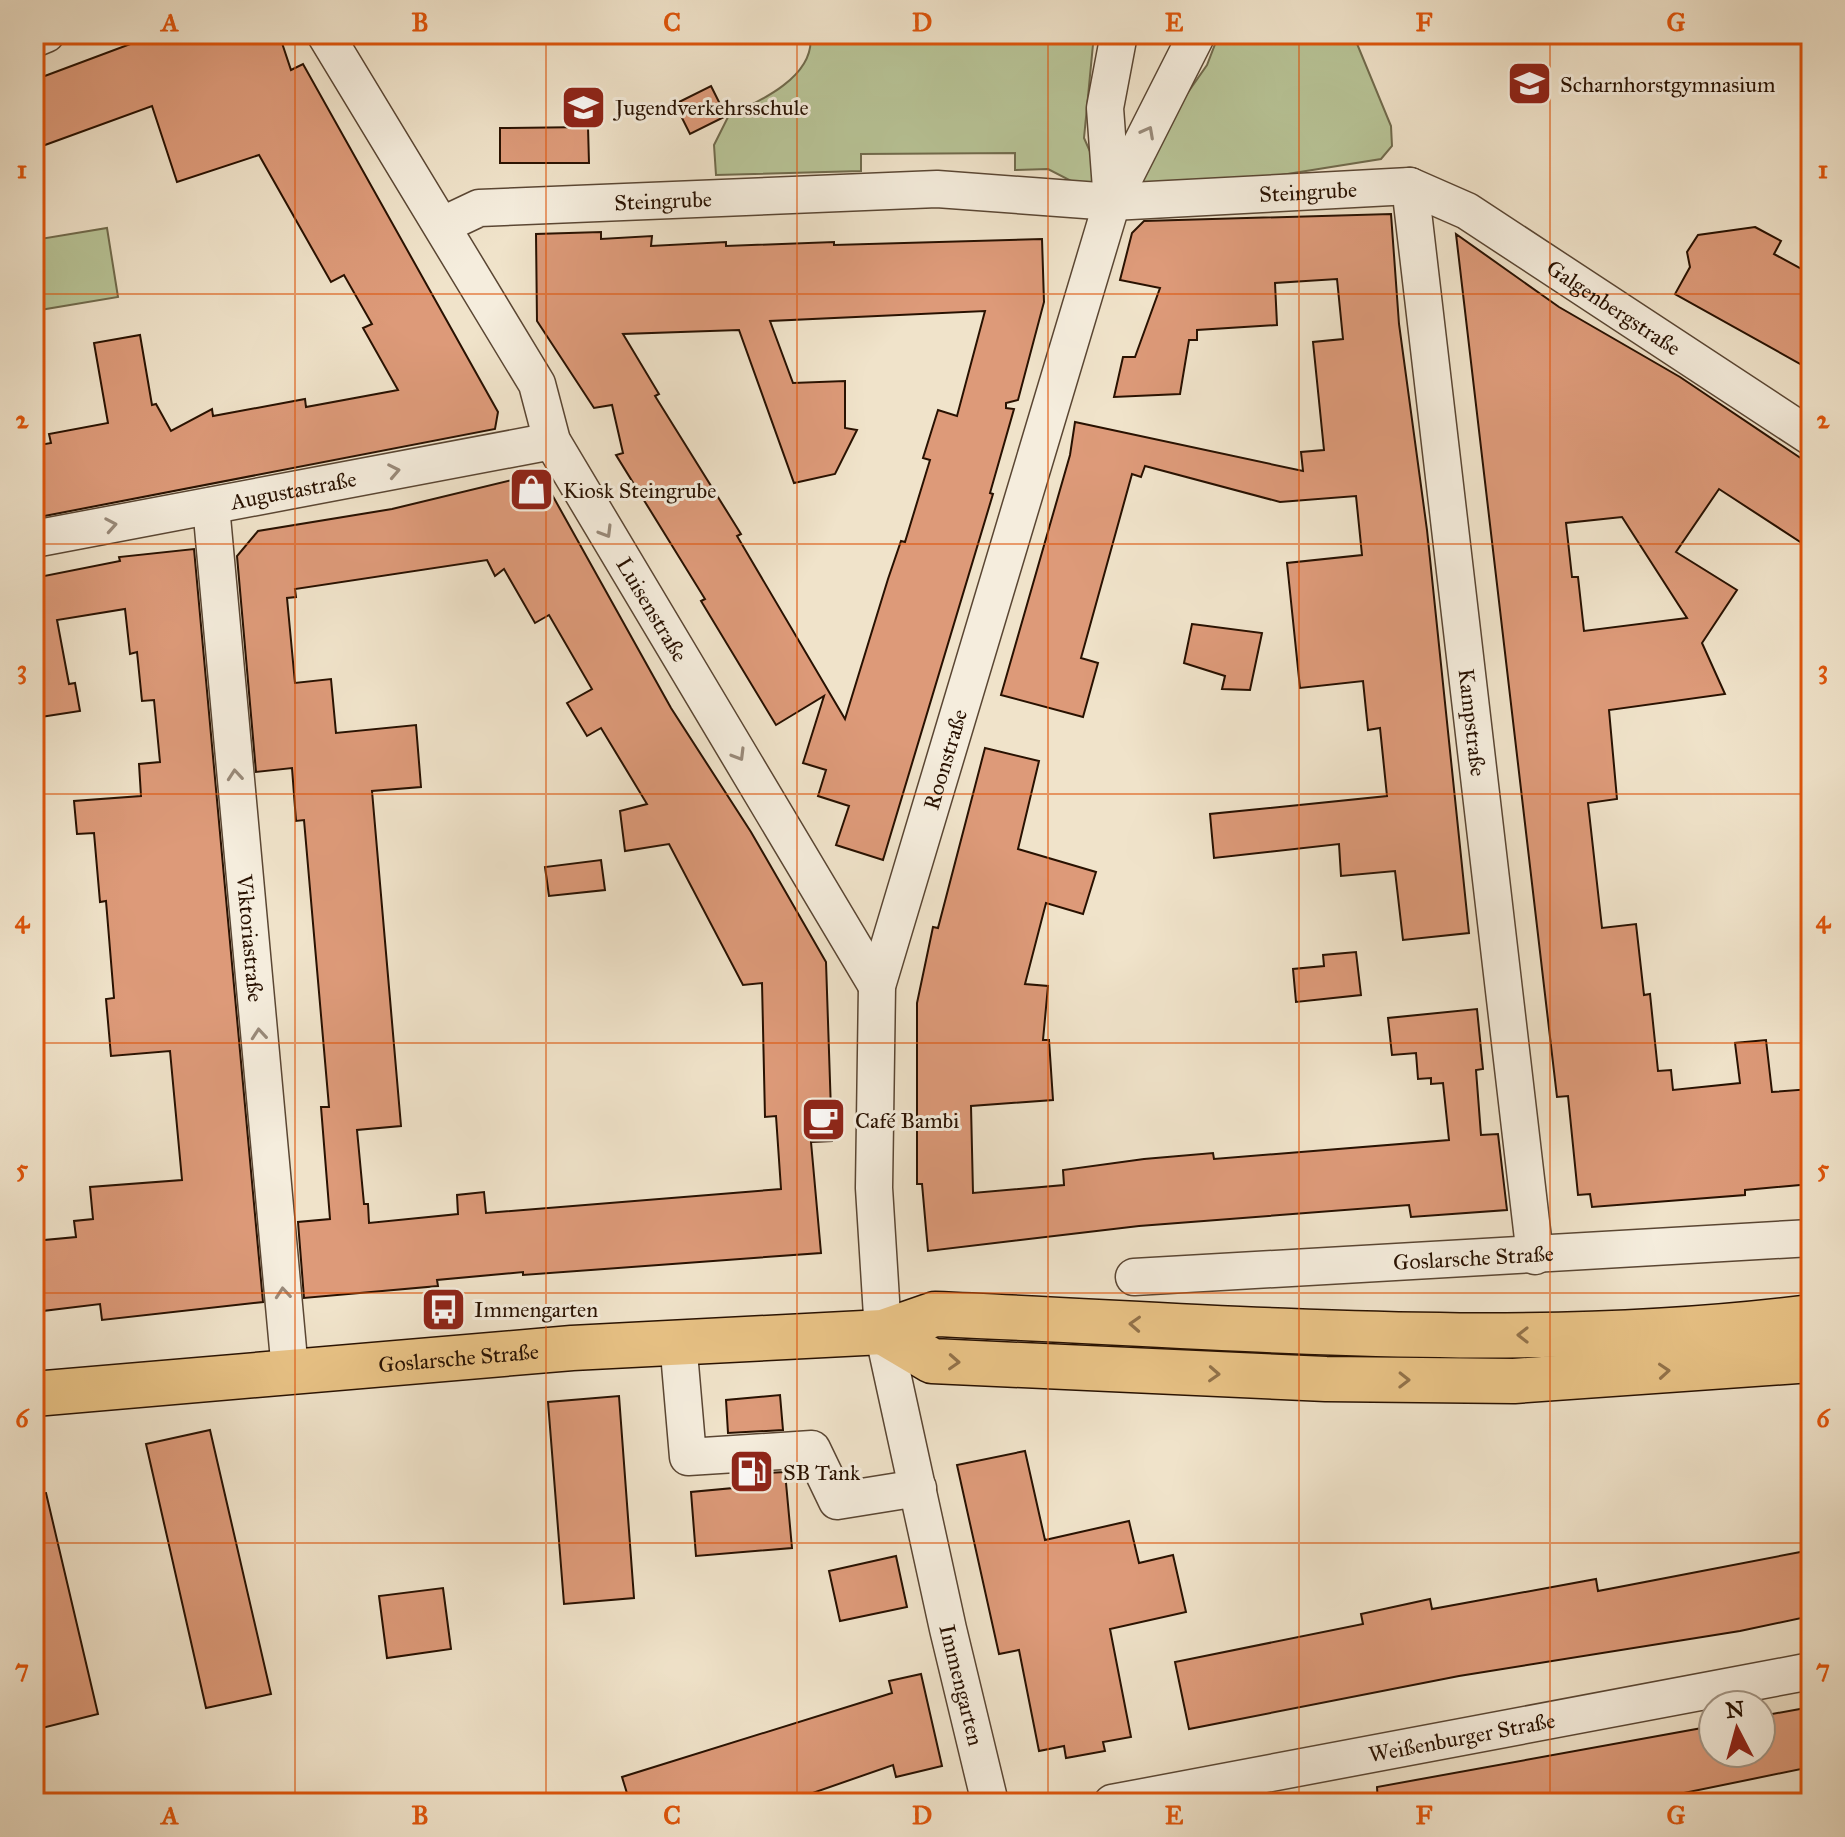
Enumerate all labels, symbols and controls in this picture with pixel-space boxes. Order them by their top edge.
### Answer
text: A [159,6,179,38]
text: B [411,6,429,38]
text: C [663,6,681,38]
text: D [912,6,932,38]
text: E [1165,6,1184,38]
text: F [1416,6,1433,38]
text: G [1666,6,1686,38]
school or university icon: Scharnhorstgymnasium [1505,60,1553,108]
place label: Scharnhorstgymnasium [1560,71,1776,98]
school or university icon: Jugendverkehrsschule [560,83,608,131]
place label: Jugendverkehrsschule [613,94,809,121]
one-way arrow [1139,126,1154,141]
text: 1 [17,153,27,185]
text: 1 [1818,153,1828,185]
street label: Steingrube [1258,176,1358,208]
street label: Steingrube [614,185,712,216]
street label: Galgenbergstraße [1541,254,1686,362]
text: 2 [16,403,30,435]
text: 2 [1817,403,1831,435]
one-way arrow [386,463,400,480]
street label: Augustastraße [227,465,359,516]
shop icon: Kiosk Steingrube [508,466,556,514]
place label: Kiosk Steingrube [563,477,716,504]
one-way arrow [104,517,117,534]
one-way arrow [596,523,612,538]
street label: Luisenstraße [610,552,693,667]
text: 3 [17,653,27,685]
text: 3 [1818,653,1828,685]
street label: Kampstraße [1452,667,1492,778]
street label: Roonstraße [918,706,973,813]
one-way arrow [729,746,745,761]
one-way arrow [227,768,244,781]
street label: Viktoriastraße [231,872,269,1003]
text: 4 [15,903,31,935]
text: 4 [1816,903,1832,935]
one-way arrow [251,1027,268,1040]
cafe icon: Café Bambi [800,1096,848,1144]
place label: Café Bambi [855,1107,959,1134]
text: 5 [16,1152,29,1184]
text: 5 [1817,1152,1830,1184]
street label: Goslarsche Straße [1392,1240,1555,1276]
bus stop icon: Immengarten [419,1285,467,1333]
one-way arrow [274,1286,291,1299]
place label: Immengarten [474,1296,598,1323]
one-way arrow [1128,1316,1141,1333]
one-way arrow [1516,1326,1529,1344]
street label: Goslarsche Straße [377,1338,540,1379]
one-way arrow [948,1353,961,1370]
one-way arrow [1658,1363,1671,1380]
one-way arrow [1208,1365,1221,1382]
one-way arrow [1398,1371,1411,1389]
text: 6 [15,1402,30,1434]
text: 6 [1816,1402,1831,1434]
fuel station icon: SB Tank [728,1448,776,1496]
place label: SB Tank [783,1459,861,1486]
street label: Immengarten [933,1622,990,1749]
text: 7 [15,1652,29,1684]
text: 7 [1816,1652,1830,1684]
north arrow [1697,1689,1777,1769]
text: N [1724,1695,1746,1724]
street label: Weißenburger Straße [1366,1707,1557,1768]
text: A [159,1799,179,1831]
text: B [411,1799,429,1831]
text: C [663,1799,681,1831]
text: D [912,1799,932,1831]
text: E [1165,1799,1184,1831]
text: F [1416,1799,1433,1831]
text: G [1666,1799,1686,1831]

